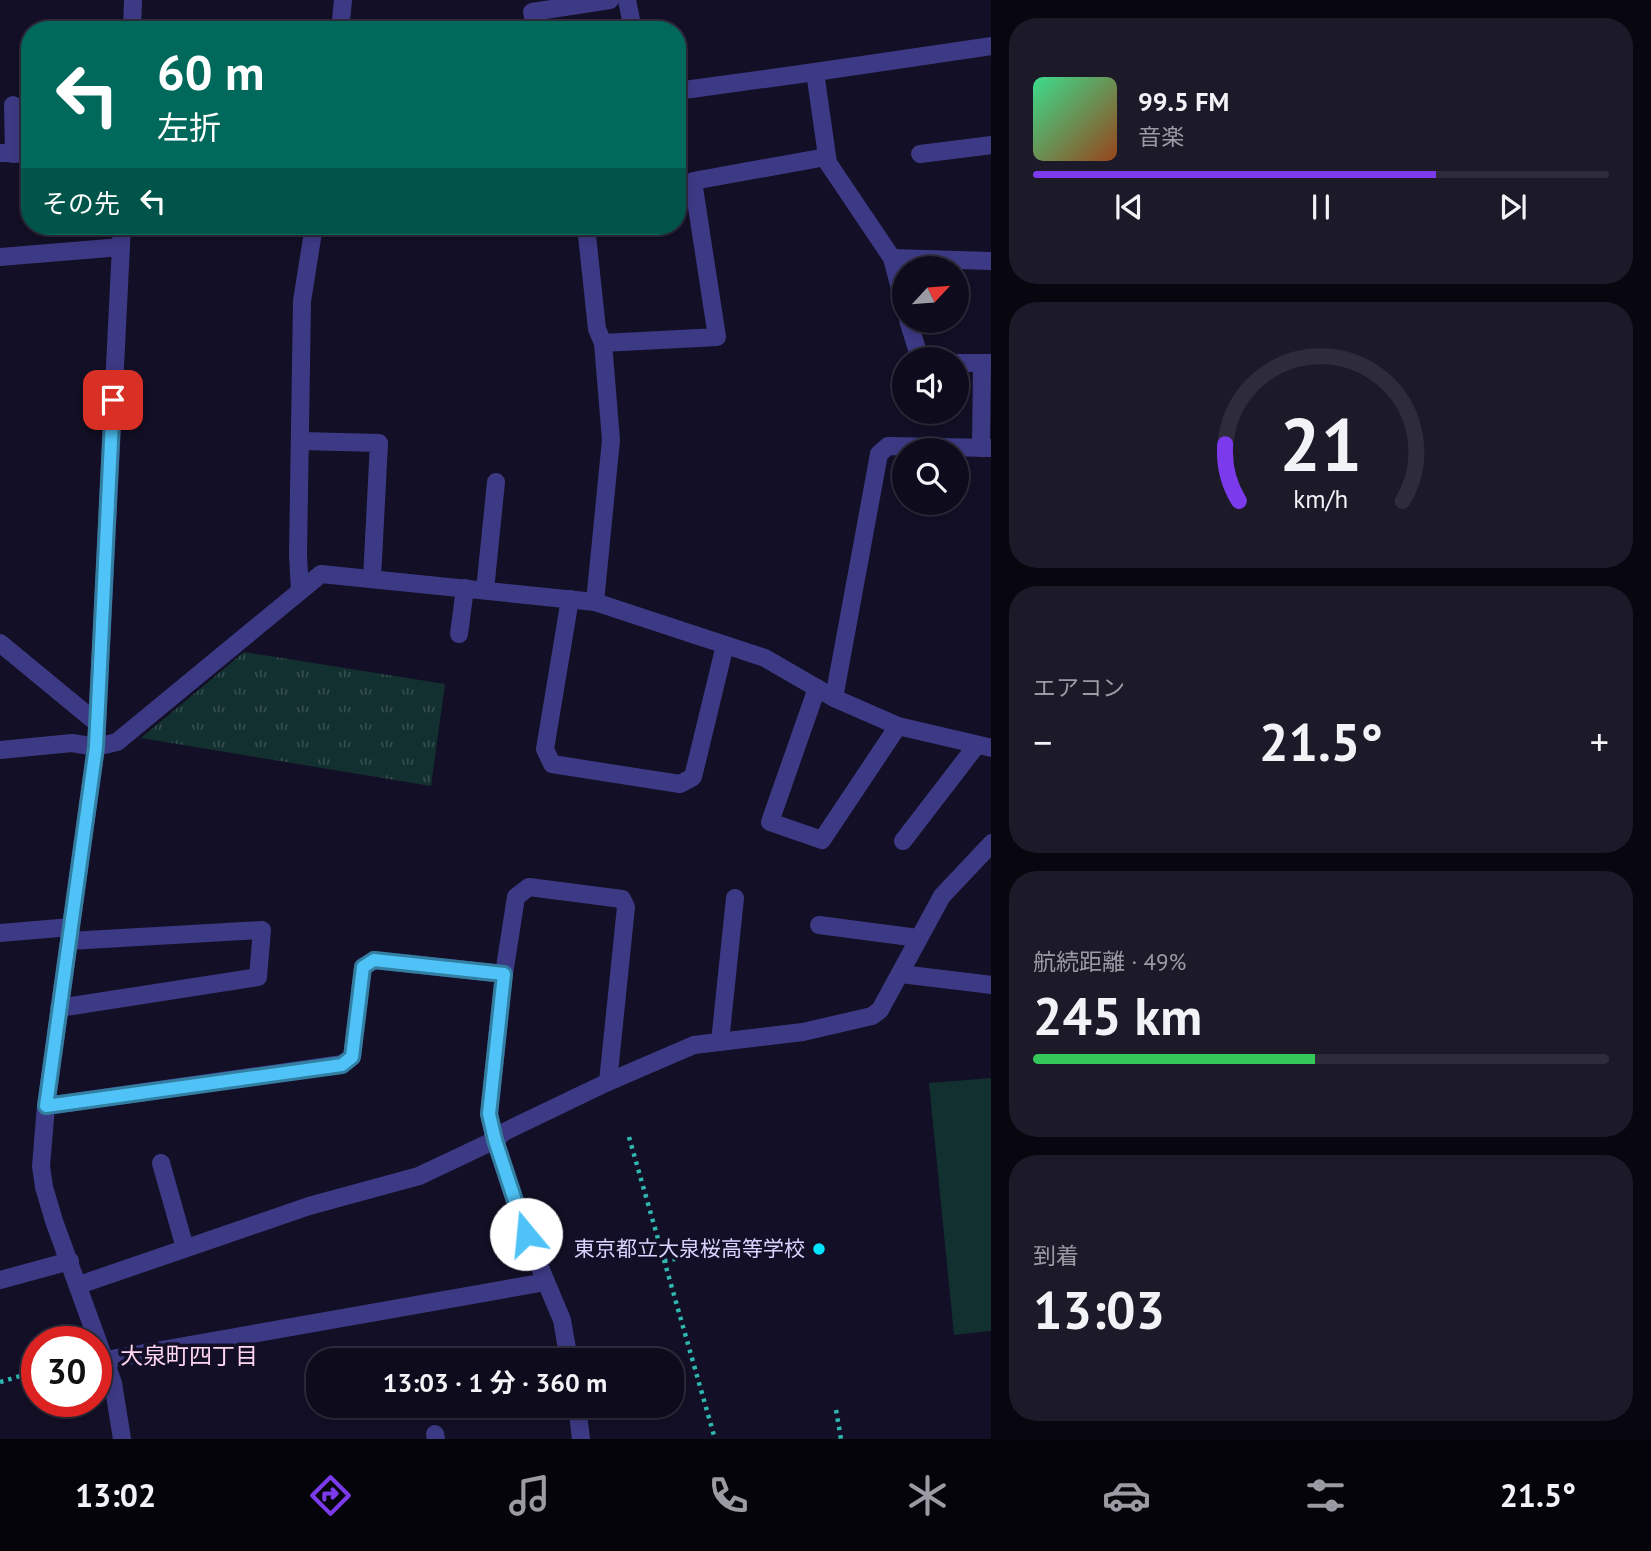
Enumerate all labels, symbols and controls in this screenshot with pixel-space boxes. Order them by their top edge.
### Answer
text: 60 m [157,40,264,104]
icon: left [42,49,133,140]
text: 99.5 FM [1138,85,1229,118]
text: 左折 [157,106,221,148]
text: 音楽 [1138,122,1184,151]
icon: left [134,182,172,220]
text: その先 [42,187,120,220]
icon: previous [1110,188,1148,226]
icon: pause [1302,188,1340,226]
icon: next [1494,188,1532,226]
north arrow [892,256,970,332]
map controls [892,256,969,515]
button: sound [892,347,969,424]
pin [83,370,143,430]
icon: arrive [94,381,132,419]
text: 21 [1280,398,1362,492]
button: search [892,438,969,515]
text: km/h [1294,483,1348,515]
text: エアコン [1033,673,1125,702]
text: 21.5° [1259,708,1383,775]
text: − [1033,717,1052,766]
text: + [1590,717,1609,766]
text: 航続距離 · 49% [1033,947,1186,976]
text: 245 km [1033,982,1202,1049]
position arrow [489,1197,563,1271]
place label: 東京都立大泉桜高等学校 [574,1235,805,1262]
marker: 東京都立大泉桜高等学校 [811,1241,827,1257]
text: 到着 [1033,1241,1079,1270]
text: 13:03 [1033,1276,1165,1343]
speed limit sign: 30 [21,1326,112,1417]
district label: 大泉町四丁目 [120,1341,258,1370]
text: 13:03 · 1 分 · 360 m [383,1366,607,1399]
icon: directions [306,1471,355,1520]
icon: music [505,1471,554,1520]
icon: phone [704,1471,753,1520]
icon: climate [903,1471,952,1520]
icon: car [1102,1471,1151,1520]
icon: filters [1301,1471,1350,1520]
text: 13:02 [75,1474,156,1516]
text: 21.5° [1500,1474,1576,1516]

